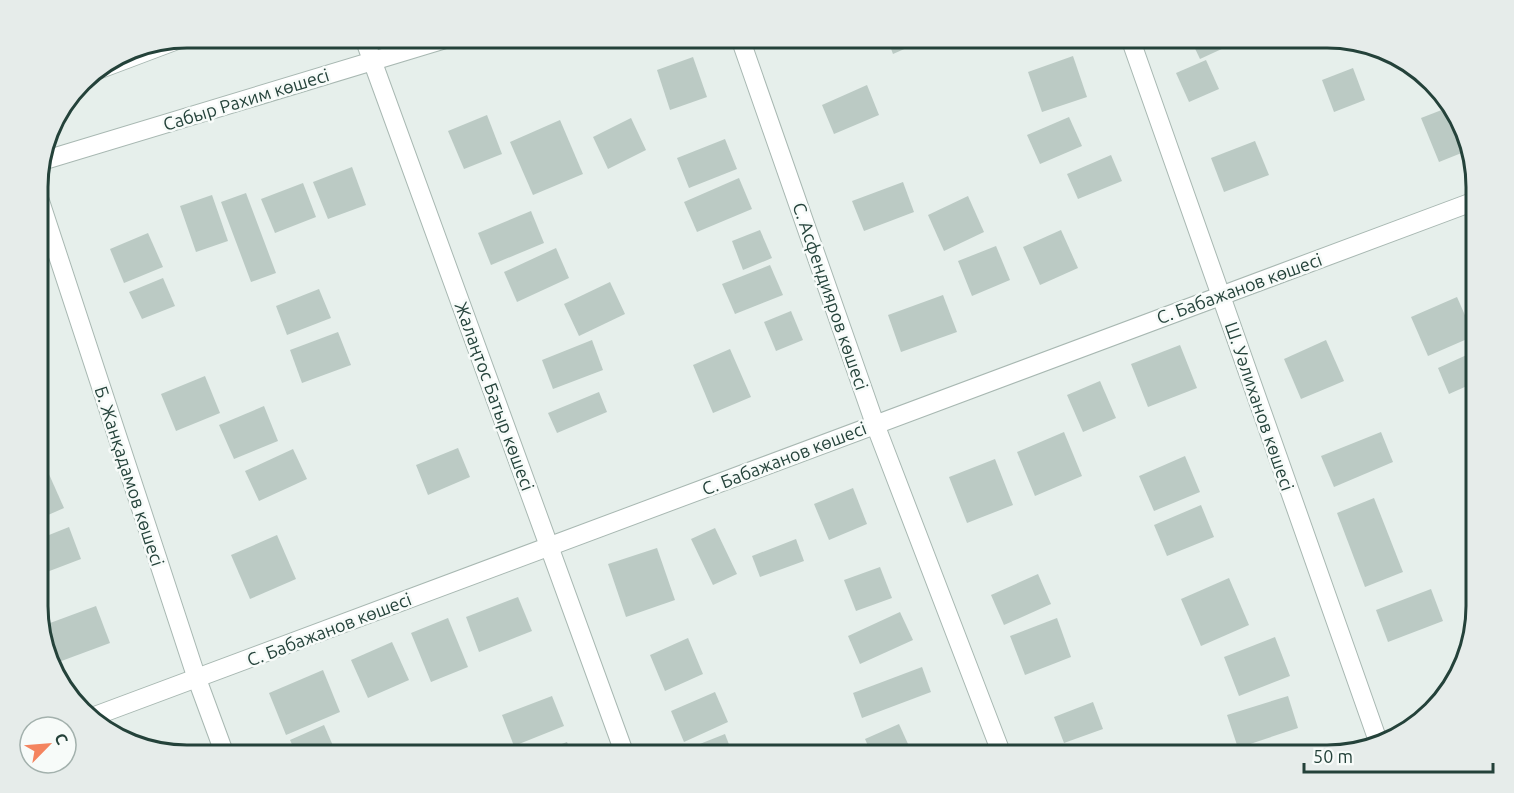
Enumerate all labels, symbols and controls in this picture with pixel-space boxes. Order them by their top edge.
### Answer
street label: Сабыр Рахим көшесі [161,64,331,134]
street label: С. Асфендияров көшесі [789,200,873,392]
street label: С. Бабажанов көшесі [1154,249,1324,327]
street label: Жалаңтос Батыр көшесі [452,299,538,493]
street label: Ш. Уәлиханов көшесі [1222,319,1298,493]
street label: Б. Жанқадамов көшесі [91,384,169,568]
street label: С. Бабажанов көшесі [699,417,869,499]
street label: С. Бабажанов көшесі [244,588,414,670]
north arrow [18,715,78,775]
text: С [51,730,72,747]
scale bar [1304,736,1493,774]
text: 50 m [1313,746,1353,766]

